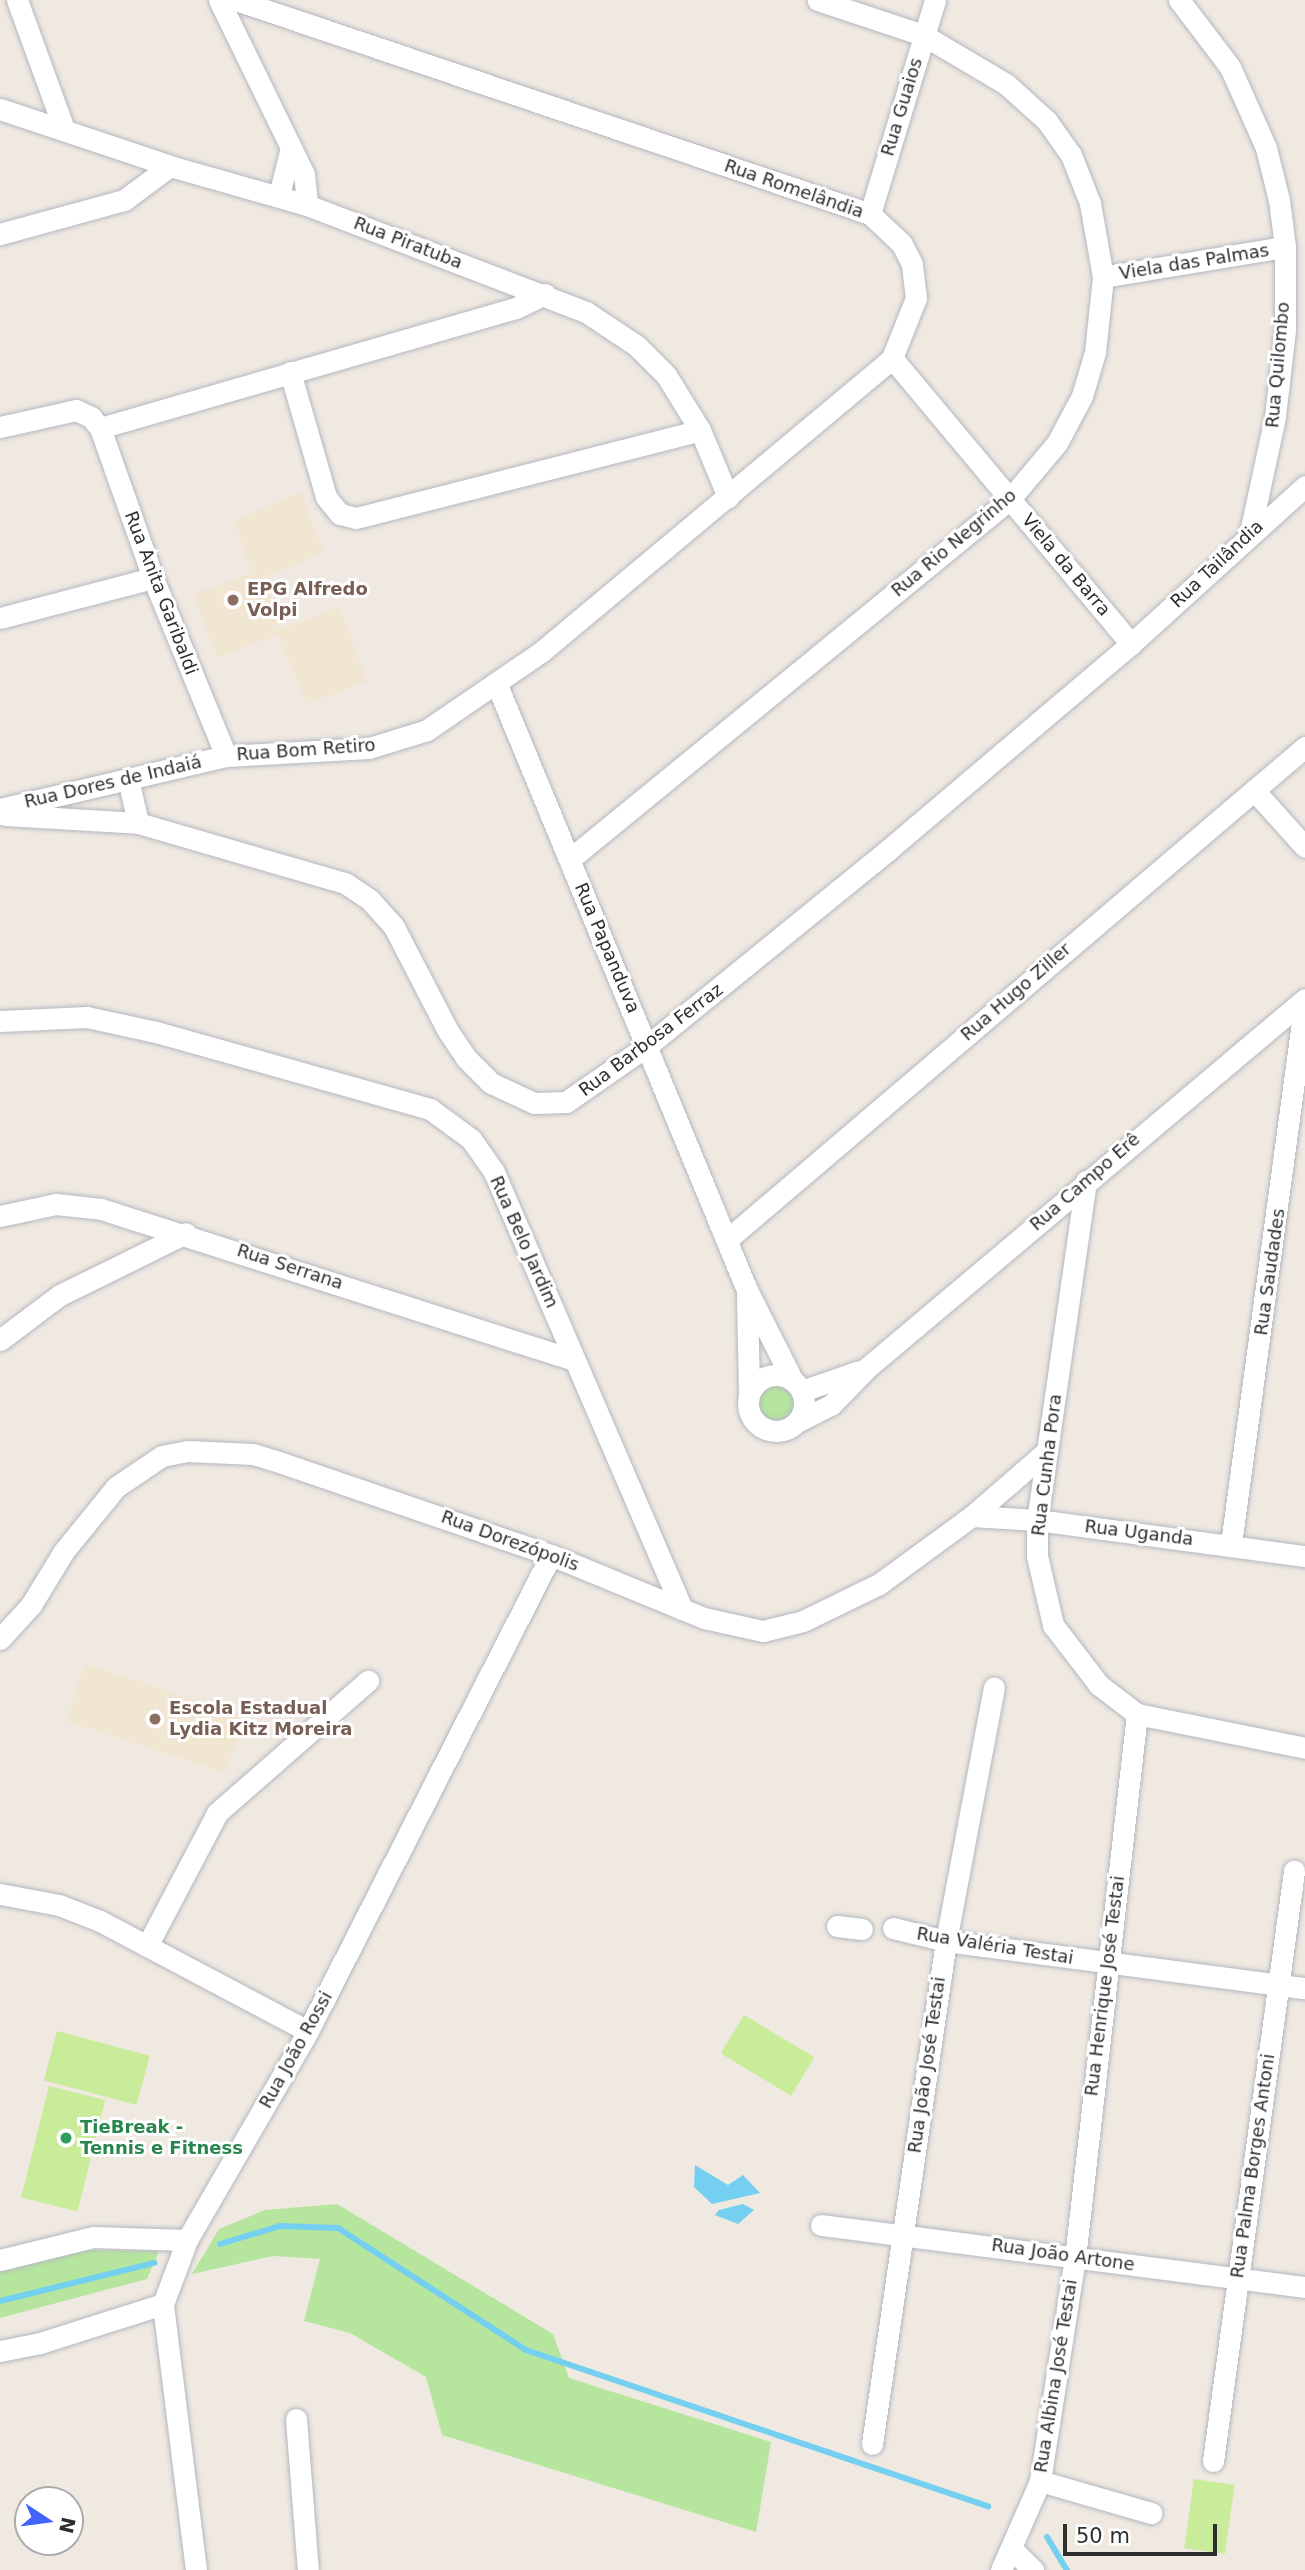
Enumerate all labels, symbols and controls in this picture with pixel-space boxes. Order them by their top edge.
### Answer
street label: Rua Guaios [877,55,927,159]
street label: Rua Romelândia [721,155,867,223]
street label: Rua Piratuba [351,212,465,274]
street label: Viela das Palmas [1118,239,1270,285]
street label: Rua Quilombo [1262,301,1294,429]
street label: Rua Rio Negrinho [887,484,1021,602]
street label: Rua Anita Garibaldi [120,508,202,678]
street label: Viela da Barra [1017,509,1115,621]
street label: Rua Tailândia [1166,516,1268,612]
place label: EPG Alfredo Volpi [247,579,368,622]
marker: EPG Alfredo Volpi [225,592,241,608]
street label: Rua Bom Retiro [236,734,376,766]
street label: Rua Dores de Indaiá [22,751,204,813]
street label: Rua Papanduva [570,880,644,1016]
street label: Rua Hugo Ziller [957,938,1075,1046]
street label: Rua Barbosa Ferraz [575,979,727,1101]
street label: Rua Campo Erê [1026,1128,1144,1236]
street label: Rua Belo Jardim [485,1173,563,1311]
street label: Rua Saudades [1250,1207,1290,1337]
street label: Rua Serrana [234,1240,346,1294]
street label: Rua Cunha Pora [1028,1393,1066,1537]
street label: Rua Dorezópolis [438,1506,582,1576]
street label: Rua Uganda [1083,1516,1195,1550]
place label: Escola Estadual Lydia Kitz Moreira [169,1698,352,1740]
marker: Escola Estadual Lydia Kitz Moreira [147,1711,163,1727]
street label: Rua Henrique José Testai [1081,1875,1129,2097]
street label: Rua Valéria Testai [915,1923,1075,1969]
street label: Rua João José Testai [904,1975,950,2155]
street label: Rua João Rossi [255,1988,337,2112]
street label: Rua Palma Borges Antoni [1227,2052,1279,2280]
place label: TieBreak - Tennis e Fitness [80,2117,243,2160]
marker: TieBreak - Tennis e Fitness [58,2130,74,2146]
street label: Rua João Artone [990,2234,1136,2276]
street label: Rua Albina José Testai [1030,2278,1082,2474]
north arrow [14,2486,84,2556]
scale bar [1067,2510,1221,2554]
text: N [55,2515,80,2535]
text: 50 m [1076,2524,1130,2548]

